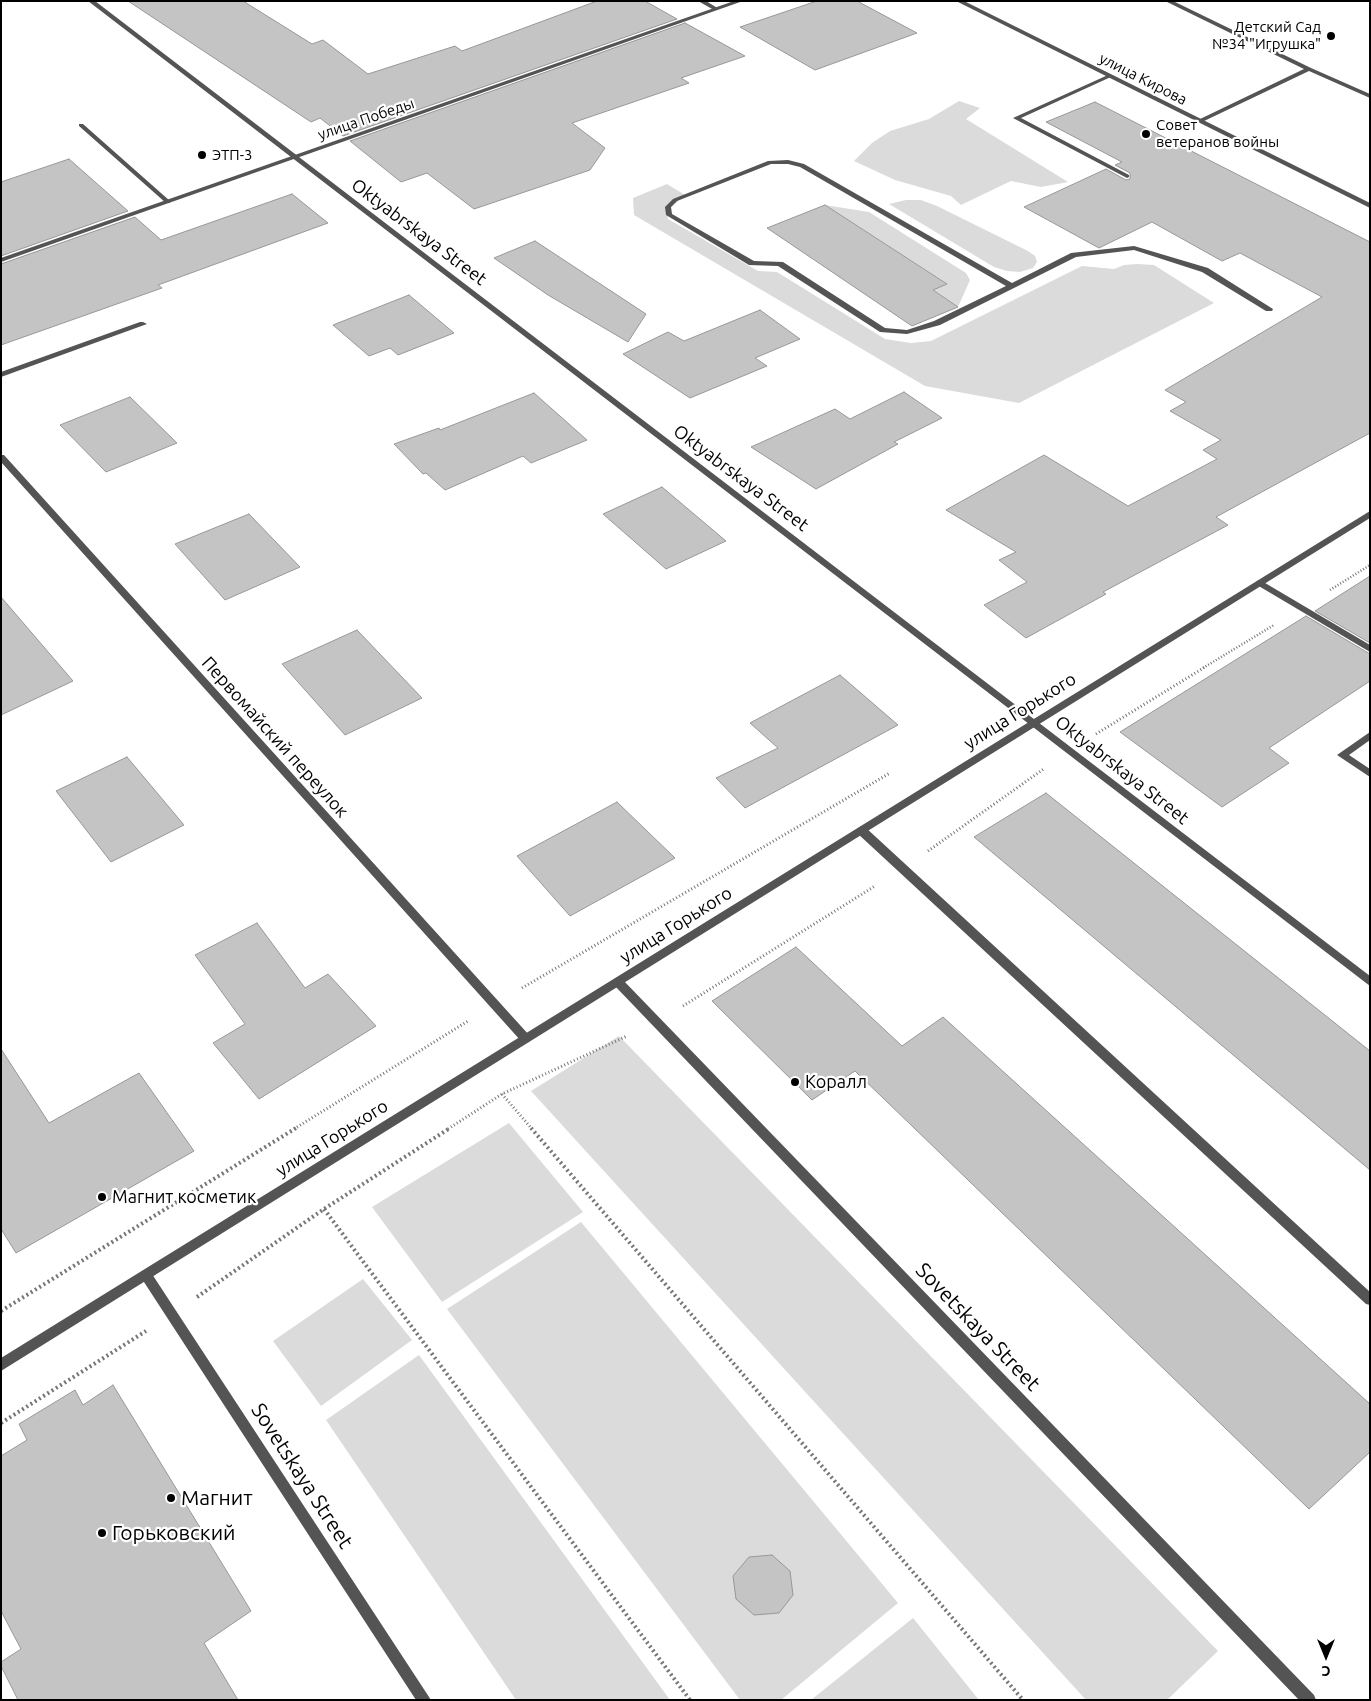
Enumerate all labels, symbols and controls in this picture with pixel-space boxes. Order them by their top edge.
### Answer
place label: Детский Сад №34 "Игрушка" [1212,18,1321,53]
marker: Детский Сад №34 "Игрушка" [1325,30,1337,42]
street label: улица Кирова [1096,49,1190,109]
street label: улица Победы [316,94,416,144]
place label: Совет ветеранов войны [1156,116,1279,151]
marker: Совет ветеранов войны [1140,128,1152,140]
place label: ЭТП-3 [212,146,252,164]
marker: ЭТП-3 [196,149,208,161]
street label: Oktyabrskaya Street [347,174,491,290]
street label: Oktyabrskaya Street [669,420,813,536]
street label: Первомайский переулок [197,652,353,822]
street label: улица Горького [960,668,1080,754]
street label: Oktyabrskaya Street [1051,711,1193,829]
street label: улица Горького [616,882,736,968]
place label: Коралл [805,1071,867,1093]
marker: Коралл [789,1076,801,1088]
street label: улица Горького [272,1095,392,1181]
place label: Магнит косметик [112,1186,256,1208]
marker: Магнит косметик [96,1191,108,1203]
street label: Sovetskaya Street [911,1258,1045,1396]
street label: Sovetskaya Street [246,1399,358,1553]
place label: Магнит [181,1485,253,1511]
marker: Магнит [165,1492,177,1504]
place label: Горьковский [112,1520,236,1546]
marker: Горьковский [96,1527,108,1539]
north arrow [1301,1631,1351,1681]
text: С [1322,1663,1330,1679]

